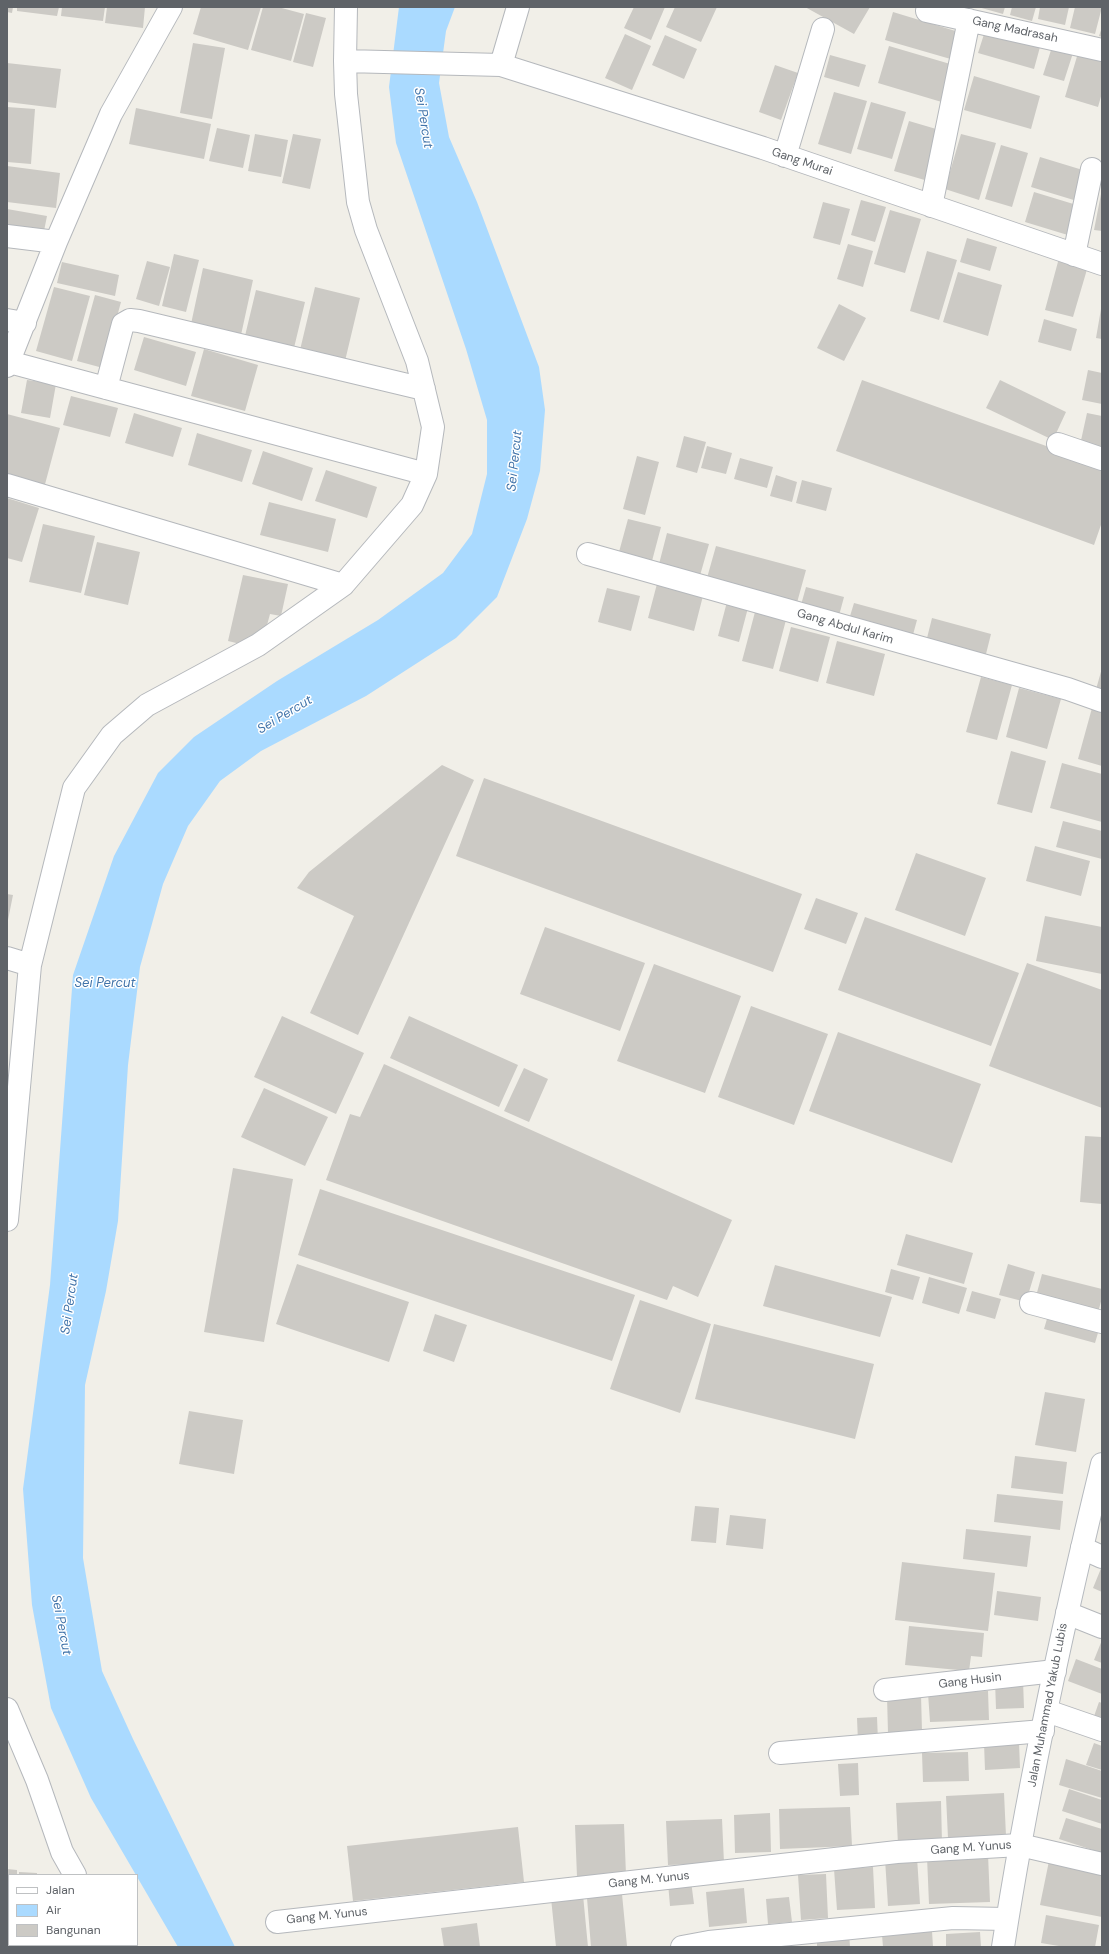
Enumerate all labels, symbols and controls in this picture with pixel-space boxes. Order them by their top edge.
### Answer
street label: Gang Madrasah [971,14,1059,46]
water label: Sei Percut [411,87,435,149]
street label: Gang Murai [770,145,834,179]
water label: Sei Percut [504,430,526,492]
street label: Gang Abdul Karim [795,606,895,648]
water label: Sei Percut [255,693,315,737]
water label: Sei Percut [74,976,136,992]
water label: Sei Percut [58,1273,82,1335]
water label: Sei Percut [48,1594,74,1656]
street label: Jalan Muhammad Yakub Lubis [1025,1622,1071,1788]
street label: Gang Husin [938,1670,1002,1692]
street label: Gang M. Yunus [930,1838,1012,1858]
street label: Gang M. Yunus [608,1869,690,1891]
legend [8,1874,138,1946]
text: Jalan [46,1882,75,1898]
text: Air [46,1902,61,1918]
street label: Gang M. Yunus [286,1905,368,1927]
text: Bangunan [46,1922,101,1938]

